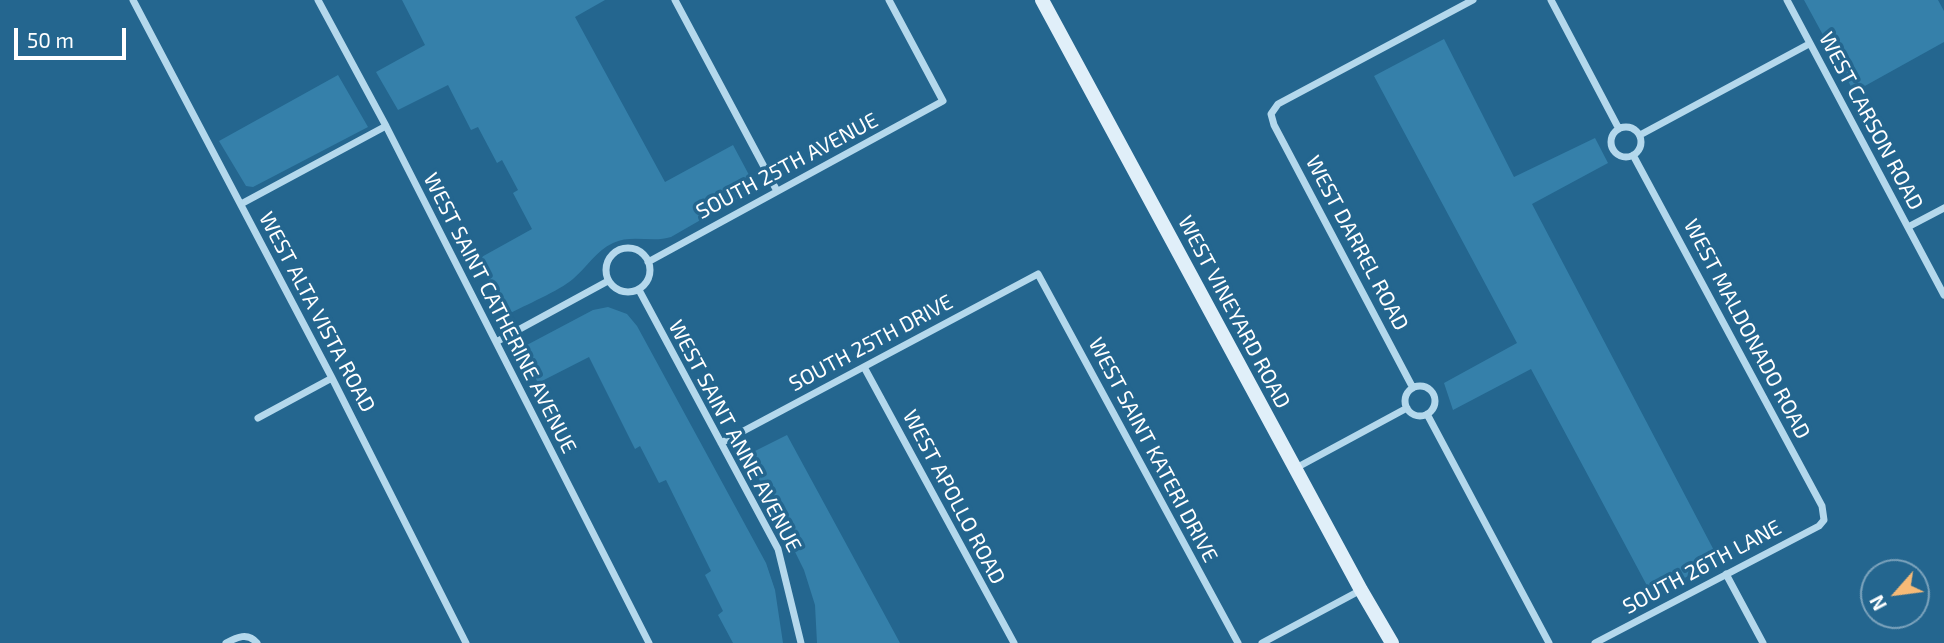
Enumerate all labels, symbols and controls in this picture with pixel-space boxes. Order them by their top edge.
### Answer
scale bar [18,14,130,58]
text: 50 m [27,27,74,52]
street label: WEST CARSON ROAD [1813,28,1929,214]
street label: SOUTH 25TH AVENUE [692,107,882,225]
street label: WEST DARREL ROAD [1300,151,1414,335]
street label: WEST SAINT CATHERINE AVENUE [418,169,582,457]
street label: WEST ALTA VISTA ROAD [253,207,381,417]
street label: WEST VINEYARD ROAD [1173,211,1295,413]
street label: WEST MALDONADO ROAD [1678,215,1816,443]
street label: SOUTH 25TH DRIVE [785,289,957,397]
street label: WEST SAINT ANNE AVENUE [663,316,807,556]
street label: WEST SAINT KATERI DRIVE [1083,333,1223,567]
street label: WEST APOLLO ROAD [897,406,1011,588]
street label: SOUTH 26TH LANE [1618,515,1786,619]
north arrow [1860,559,1930,629]
text: N [1864,592,1891,615]

